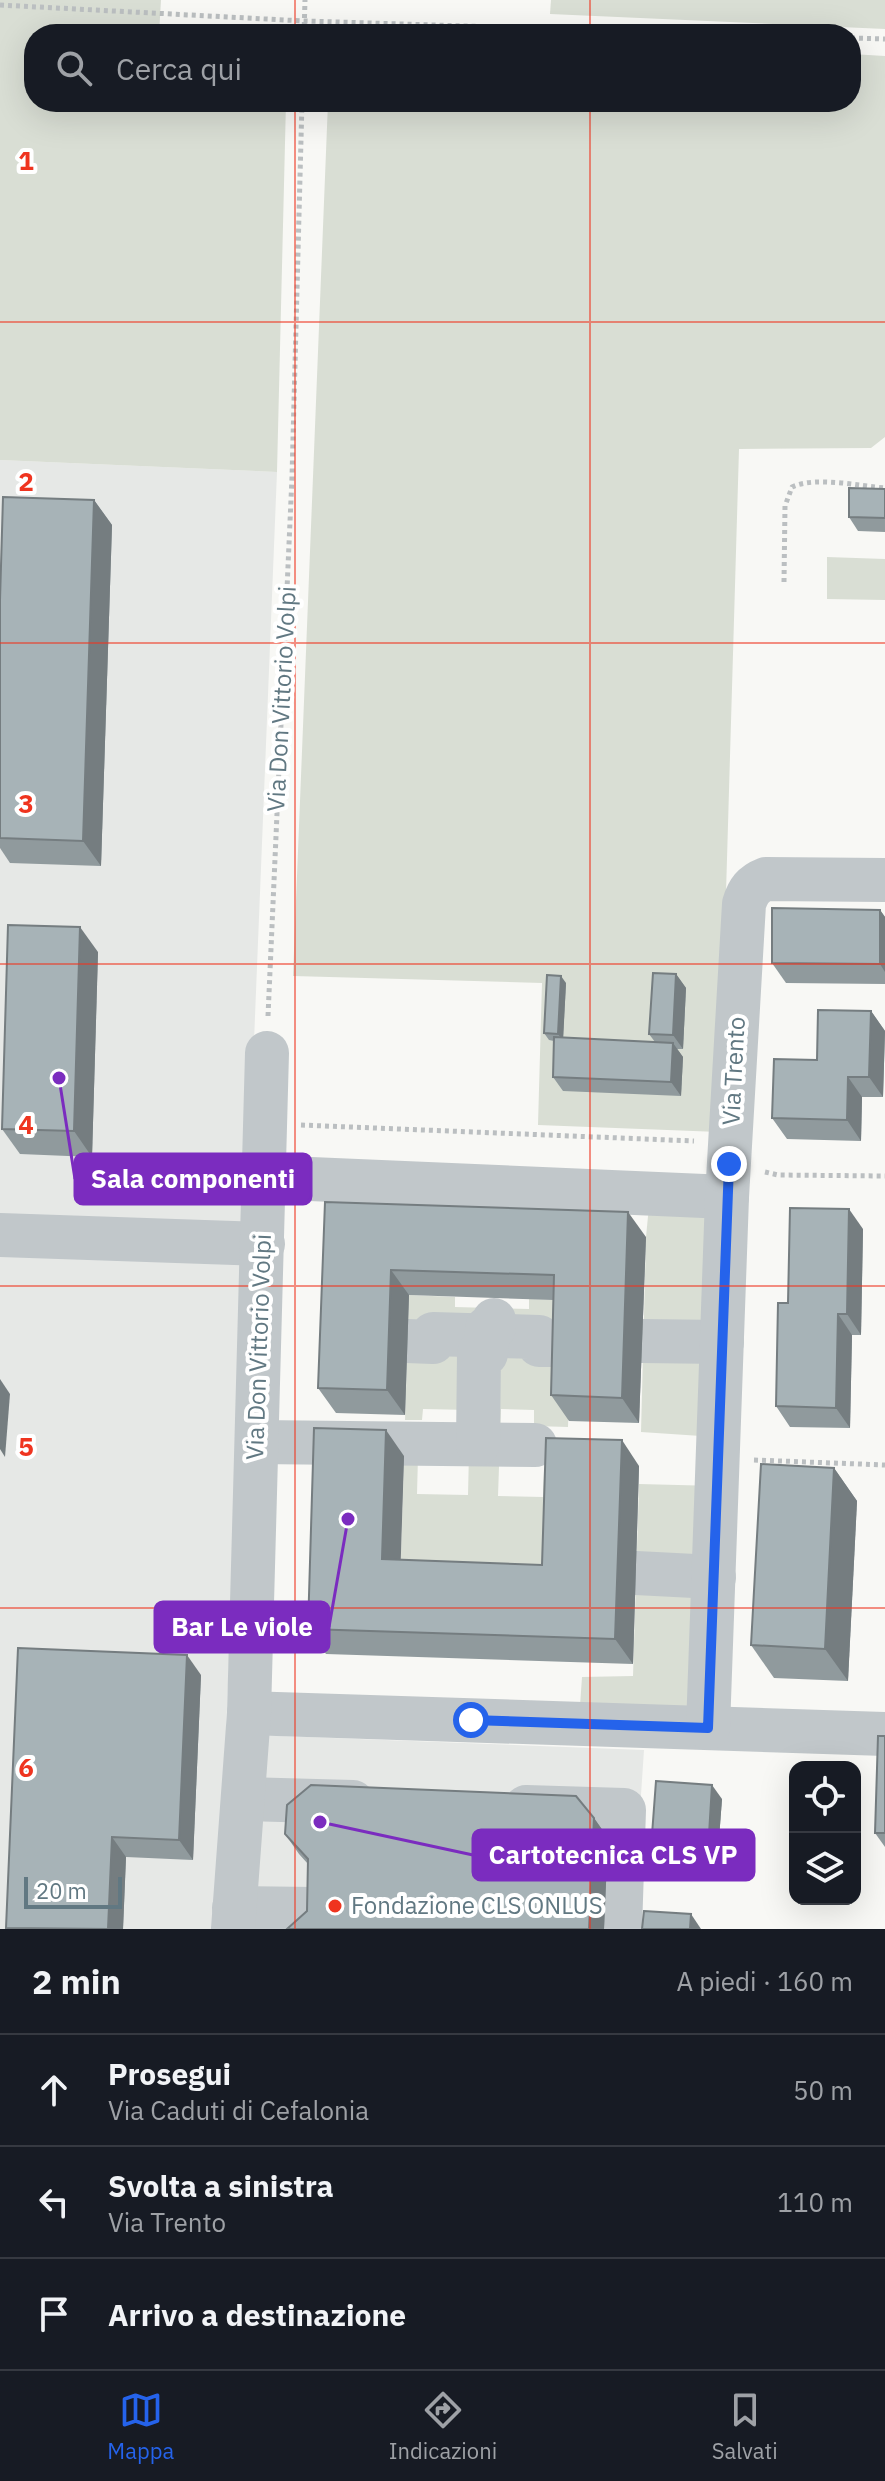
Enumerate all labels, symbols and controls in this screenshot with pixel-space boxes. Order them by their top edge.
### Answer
search box [24,24,861,112]
icon: search [52,46,96,90]
text: Cerca qui [116,49,242,88]
text: 1 [18,143,34,177]
text: 2 [18,464,34,498]
street label: Via Don Vittorio Volpi [259,585,303,813]
text: 3 [18,786,34,820]
street label: Via Trento [714,1016,752,1126]
text: 4 [18,1107,34,1141]
route end [711,1146,747,1182]
callout: Sala componenti [75,1154,311,1204]
text: Sala componenti [91,1161,295,1195]
street label: Via Don Vittorio Volpi [238,1233,278,1461]
text: 5 [18,1429,34,1463]
callout: Bar Le viole [155,1602,329,1652]
text: Bar Le viole [171,1609,313,1643]
route start [453,1702,489,1738]
text: 6 [18,1750,34,1784]
map controls [789,1761,861,1905]
button: locate [789,1761,861,1833]
callout: Cartotecnica CLS VP [473,1830,754,1880]
button: layers [789,1833,861,1905]
text: Cartotecnica CLS VP [489,1837,737,1871]
scale bar [24,1873,122,1909]
text: 20 m [36,1876,87,1905]
place label: Fondazione CLS ONLUS [351,1889,603,1921]
marker: Fondazione CLS ONLUS [326,1897,344,1915]
text: 2 min [32,1959,121,2003]
text: A piedi · 160 m [676,1964,853,1998]
text: Prosegui [108,2054,231,2093]
icon: ahead [32,2068,76,2112]
text: 50 m [793,2073,853,2107]
text: Via Caduti di Cefalonia [108,2093,369,2127]
text: Svolta a sinistra [108,2166,334,2205]
icon: left [32,2180,76,2224]
text: 110 m [777,2185,853,2219]
text: Via Trento [108,2205,226,2239]
icon: arrive [32,2292,76,2336]
text: Arrivo a destinazione [108,2295,406,2334]
tab: Mappa [107,2388,174,2465]
tab: Indicazioni [389,2388,497,2465]
tab: Salvati [712,2388,778,2465]

